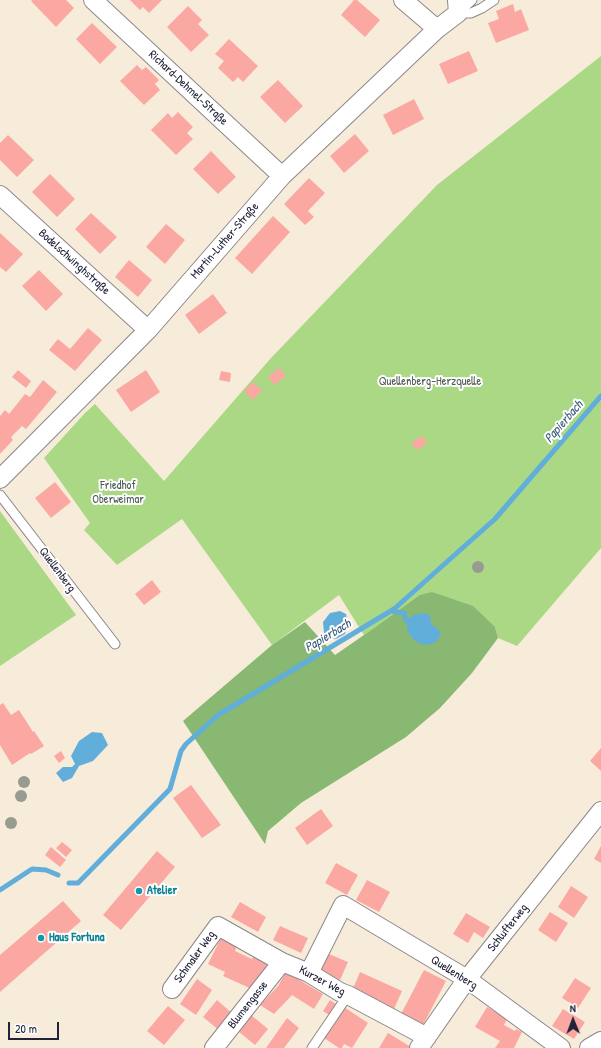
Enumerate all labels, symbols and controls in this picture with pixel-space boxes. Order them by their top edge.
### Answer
street label: Richard-Dehmel-Straße [145,48,231,128]
street label: Martin-Luther-Straße [188,200,262,282]
street label: Bodelschwinghstraße [35,226,113,298]
park label: Quellenberg-Herzquelle [379,375,481,389]
water label: Papierbach [541,398,587,446]
park label: Friedhof Oberweimar [92,479,144,507]
street label: Quellenberg [35,545,79,595]
water label: Papierbach [302,616,354,656]
place label: Atelier [147,884,177,898]
marker: Atelier [134,886,144,896]
street label: Schlufterweg [485,901,531,955]
street label: Schmaler Weg [171,928,219,986]
place label: Haus Fortuna [49,931,105,945]
marker: Haus Fortuna [36,933,46,943]
street label: Quellenberg [428,953,480,993]
street label: Kurzer Weg [296,963,348,999]
street label: Blumengasse [225,978,271,1032]
north arrow [553,1000,593,1040]
text: N [570,1001,576,1015]
scale bar [10,1014,61,1040]
text: 20 m [15,1020,37,1037]

